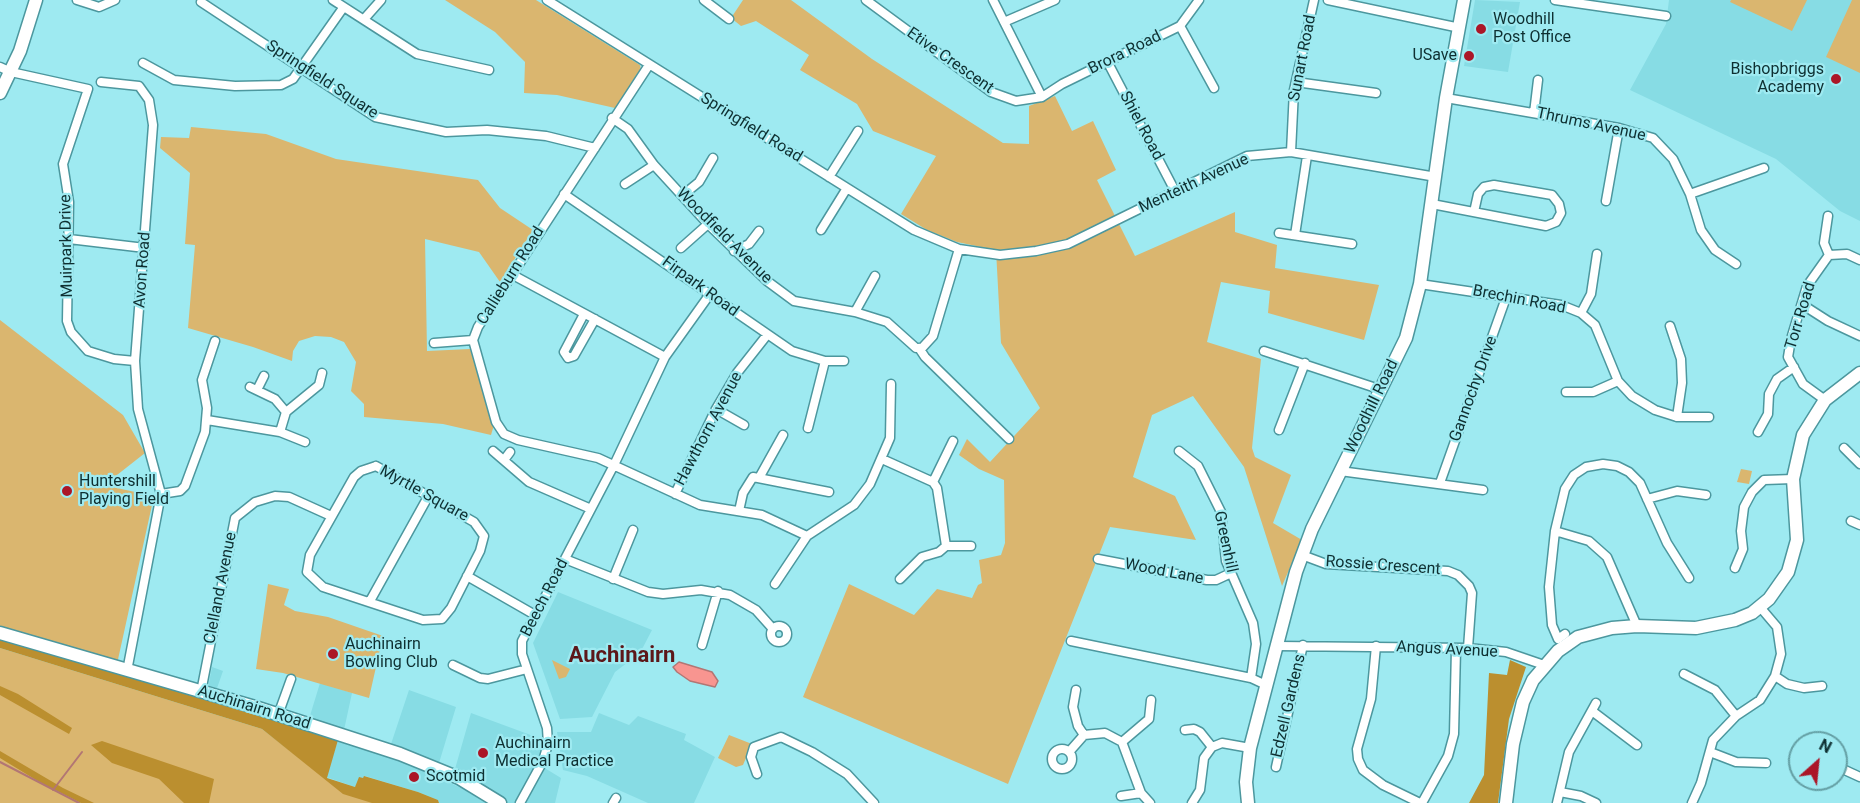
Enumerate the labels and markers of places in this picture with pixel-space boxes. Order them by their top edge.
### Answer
place label: Woodhill Post Office [1493,10,1571,48]
marker: Woodhill Post Office [1474,22,1488,36]
place label: USave [1412,46,1457,66]
marker: USave [1462,49,1476,63]
place label: Bishopbriggs Academy [1730,60,1824,98]
marker: Bishopbriggs Academy [1829,72,1843,86]
place label: Huntershill Playing Field [79,472,169,510]
marker: Huntershill Playing Field [60,484,74,498]
place label: Auchinairn Bowling Club [345,635,438,673]
marker: Auchinairn Bowling Club [326,647,340,661]
place label: Auchinairn Medical Practice [495,734,614,772]
marker: Auchinairn Medical Practice [476,746,490,760]
place label: Scotmid [426,767,485,787]
marker: Scotmid [407,770,421,784]

